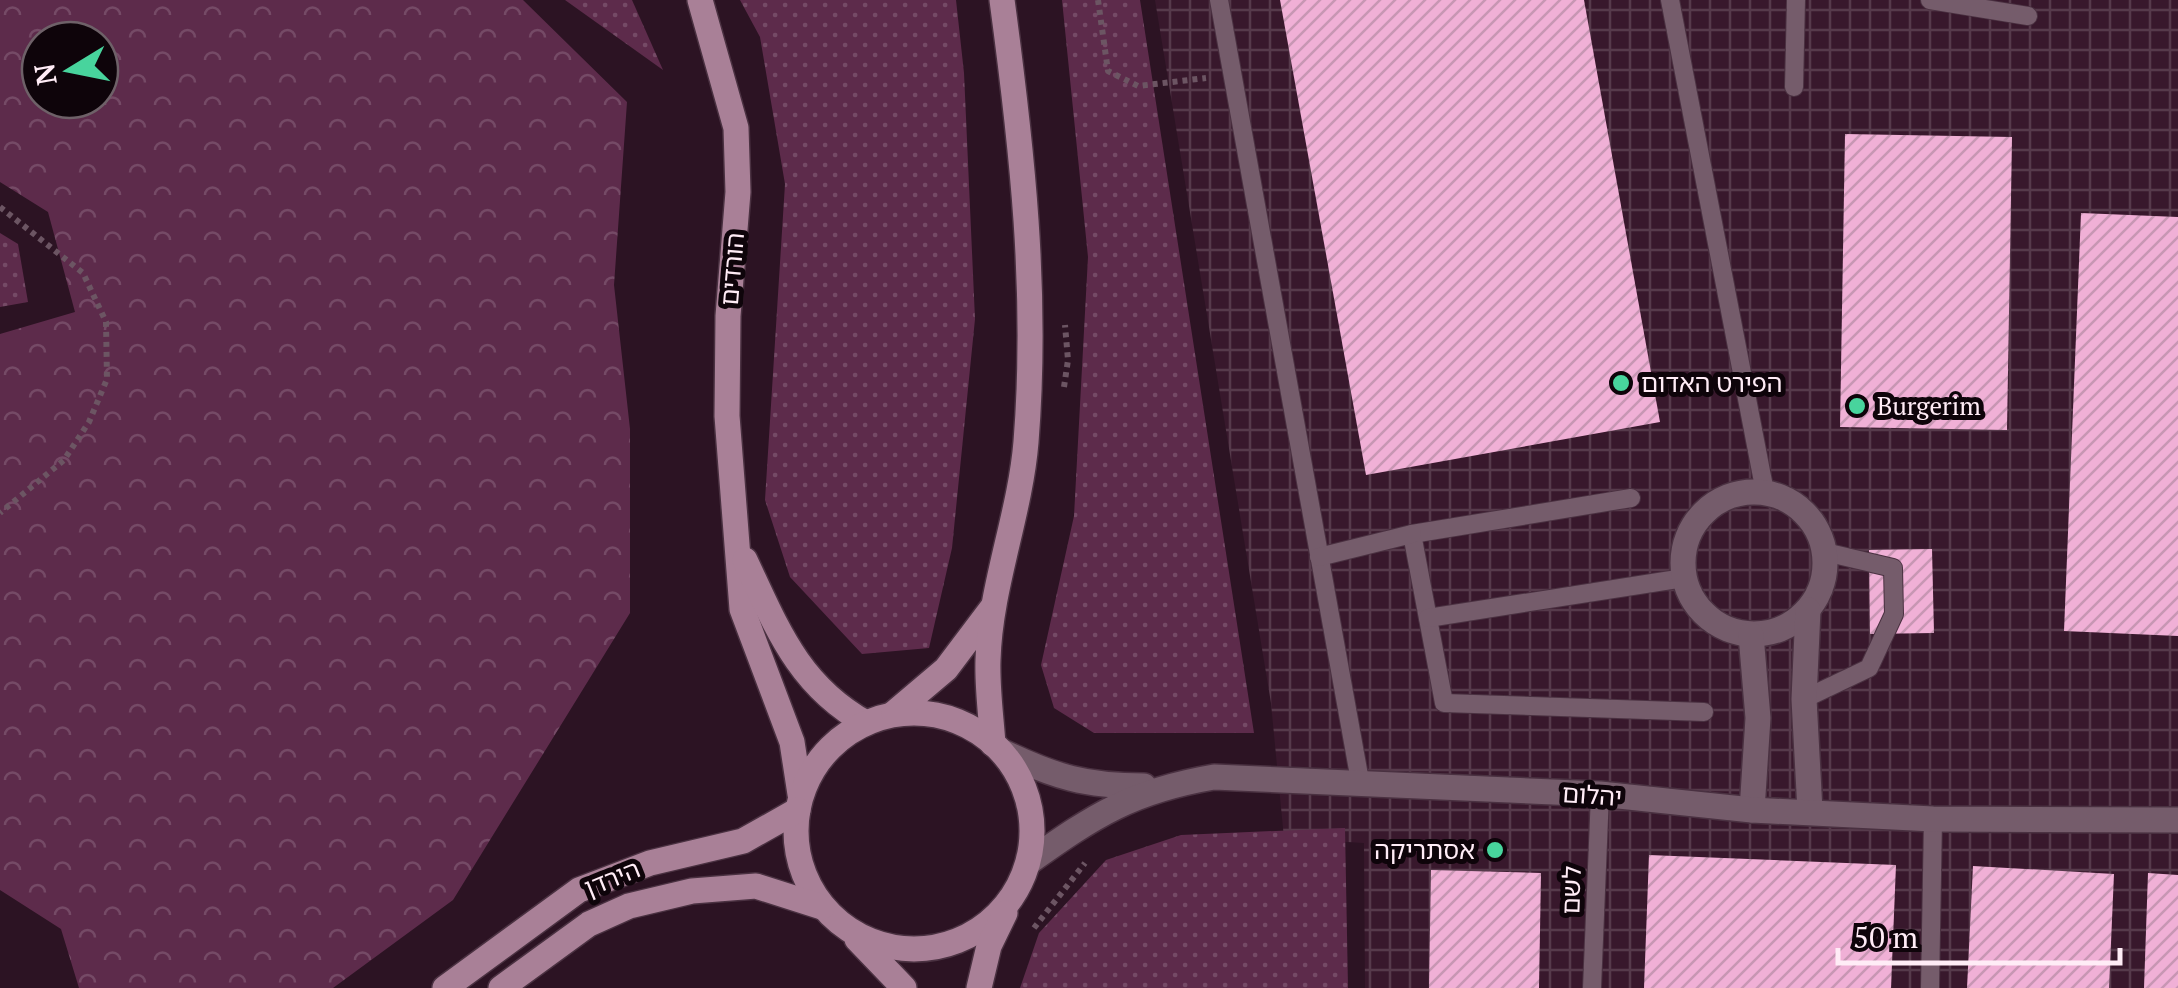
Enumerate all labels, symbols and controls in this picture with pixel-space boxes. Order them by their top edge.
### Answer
north arrow [20,20,120,120]
text: N [25,61,65,88]
street label: הורדים [712,231,751,307]
place label: הפירט האדום [1641,366,1782,399]
marker: הפירט האדום [1610,372,1632,394]
place label: Burgerim [1877,389,1981,422]
marker: Burgerim [1846,395,1868,417]
street label: יהלום [1561,776,1623,813]
place label: אסתריקה [1374,833,1475,866]
marker: אסתריקה [1484,839,1506,861]
street label: הירדן [579,851,645,904]
street label: לשם [1553,865,1588,915]
scale bar [1838,903,2120,965]
text: 50 m [1853,917,1918,957]

